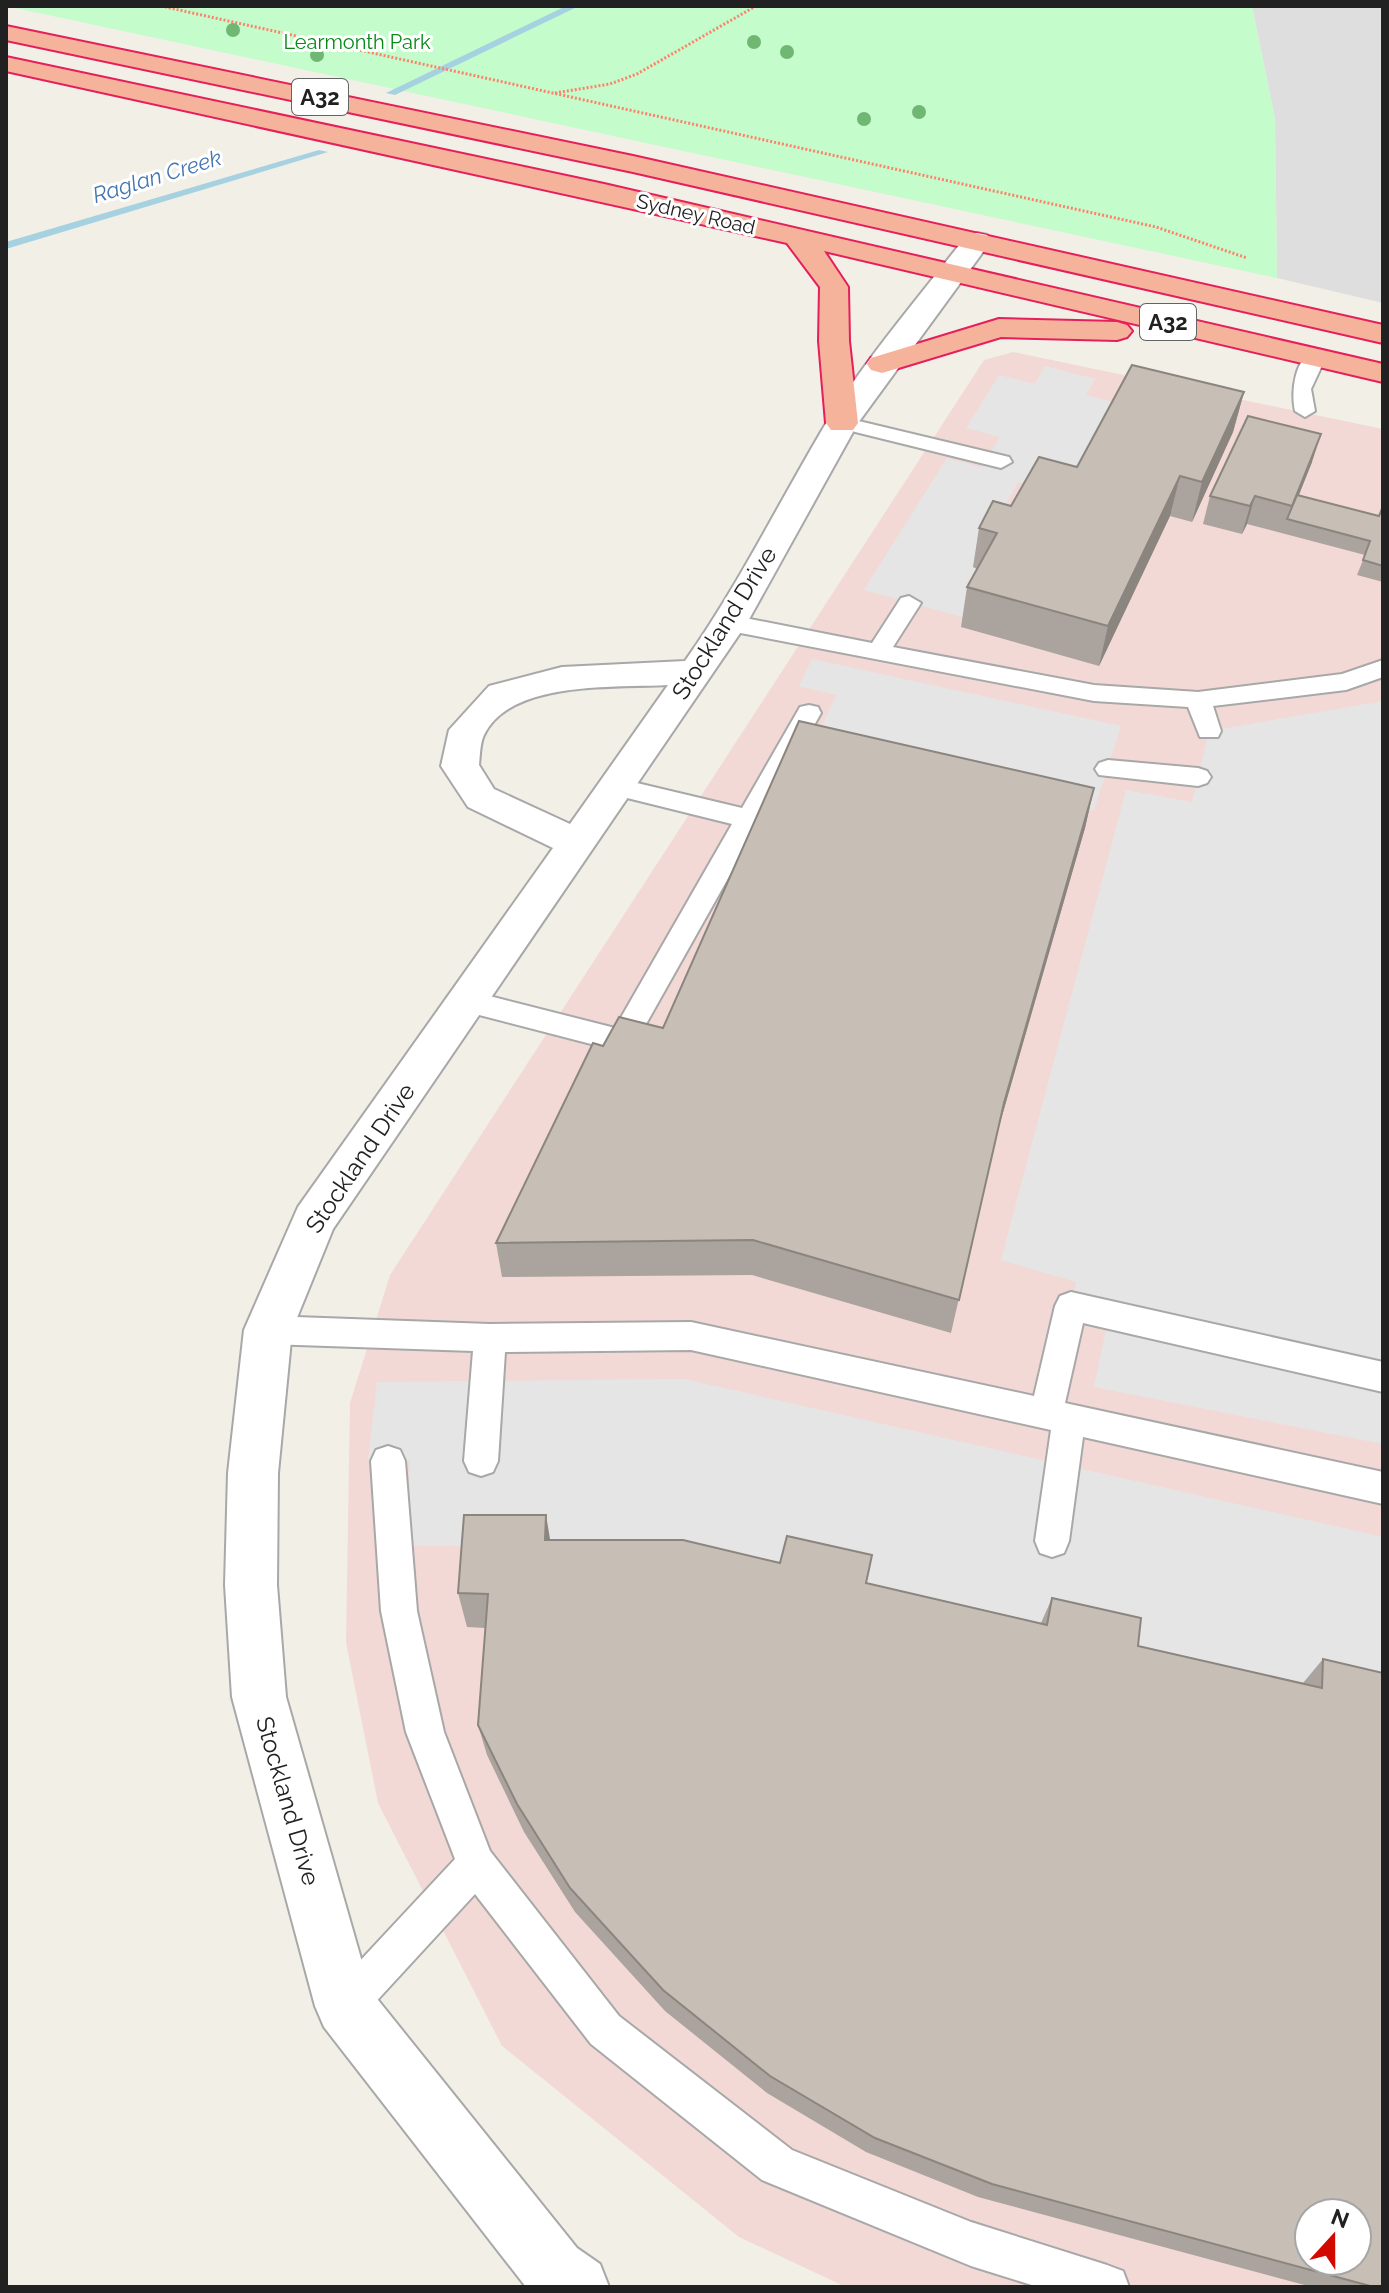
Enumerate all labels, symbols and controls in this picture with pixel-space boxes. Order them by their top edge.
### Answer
park label: Learmonth Park [283,30,431,54]
road number: A32 [292,79,348,115]
water label: Raglan Creek [89,144,225,208]
street label: Sydney Road [634,189,758,239]
road number: A32 [1140,304,1196,340]
street label: Stockland Drive [666,541,782,705]
street label: Stockland Drive [299,1078,421,1238]
street label: Stockland Drive [250,1713,326,1889]
north arrow [1293,2197,1373,2277]
text: N [1328,2203,1353,2233]

